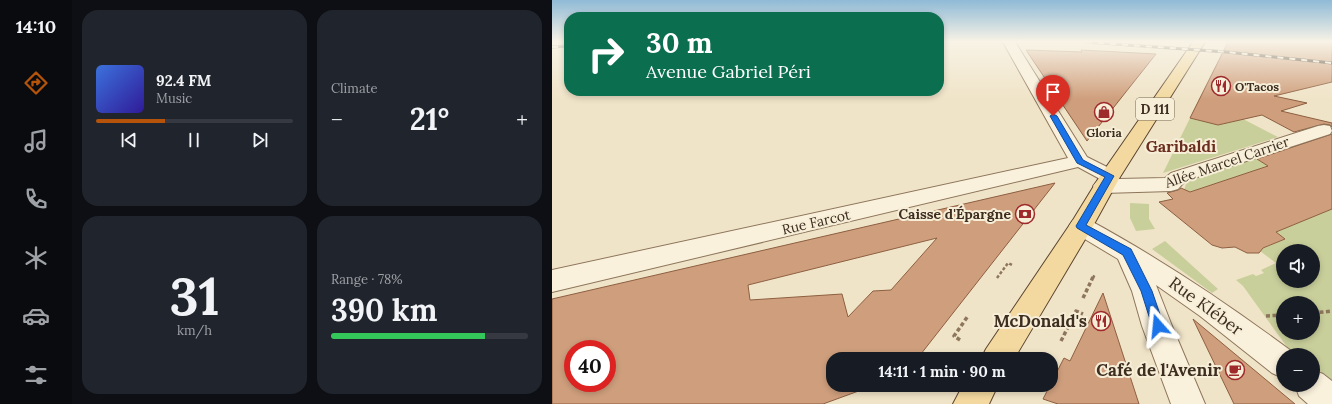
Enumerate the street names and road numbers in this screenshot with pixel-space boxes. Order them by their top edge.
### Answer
road number: D 111 [1136,98,1174,120]
street label: Allée Marcel Carrier [1161,132,1292,192]
street label: Rue Farcot [780,205,853,239]
street label: Rue Kléber [1165,272,1248,341]

